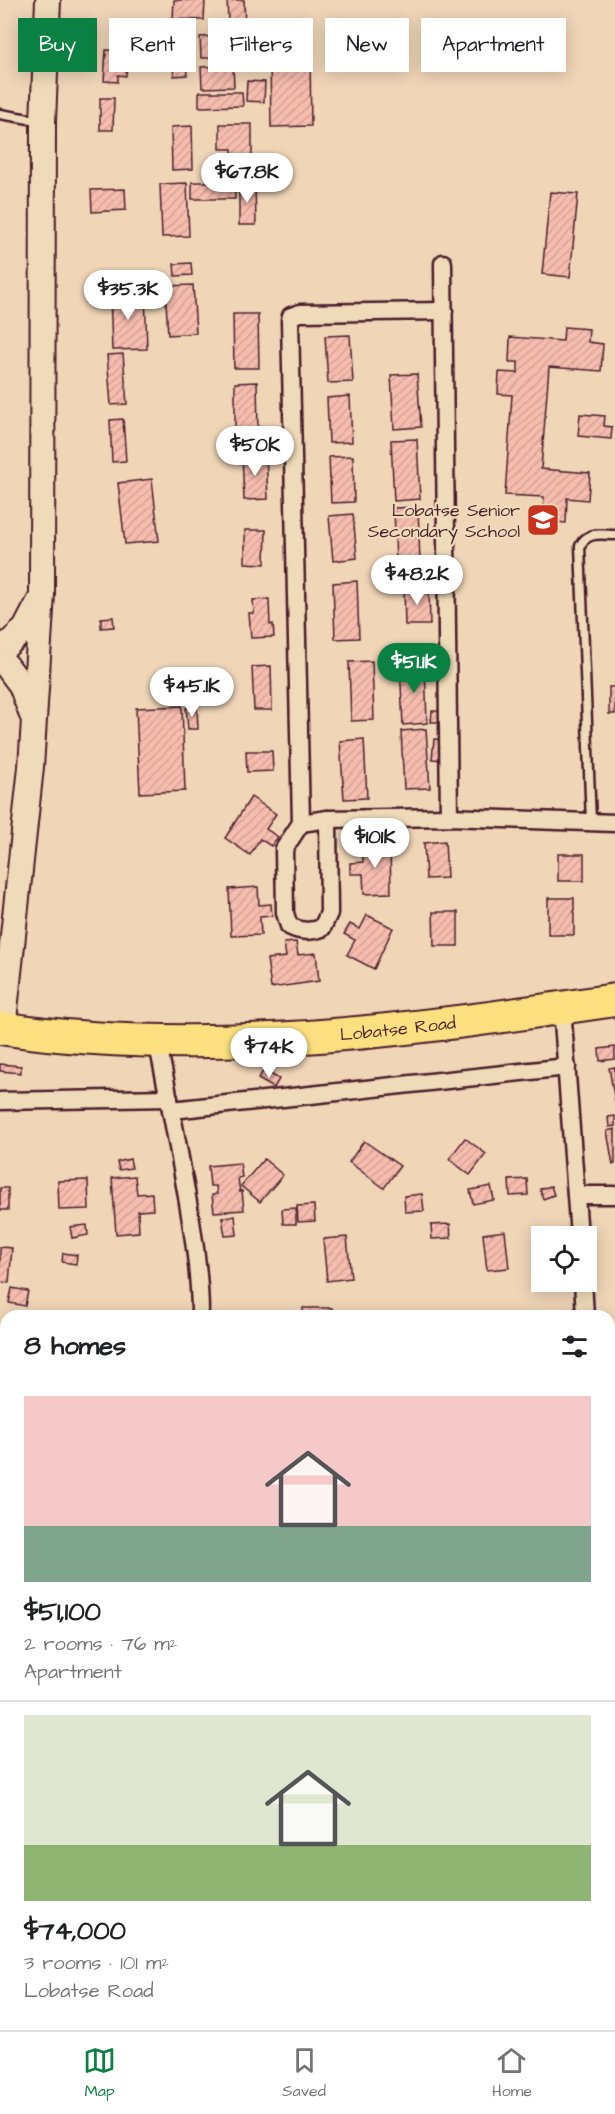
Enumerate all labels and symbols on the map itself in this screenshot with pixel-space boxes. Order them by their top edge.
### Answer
pin: $67.8K [198,153,296,204]
pin: $35.3K [79,270,177,321]
pin: $50K [219,426,291,477]
place label: Lobatse Senior Secondary School [368,498,520,545]
school or university icon: Lobatse Senior Secondary School [525,502,561,538]
pin: $48.2K [368,555,466,606]
pin: $51.1K [365,643,463,694]
pin: $45.1K [143,667,241,718]
pin: $101K [333,818,417,869]
street label: Lobatse Road [339,1010,457,1047]
pin: $74K [233,1028,305,1079]

